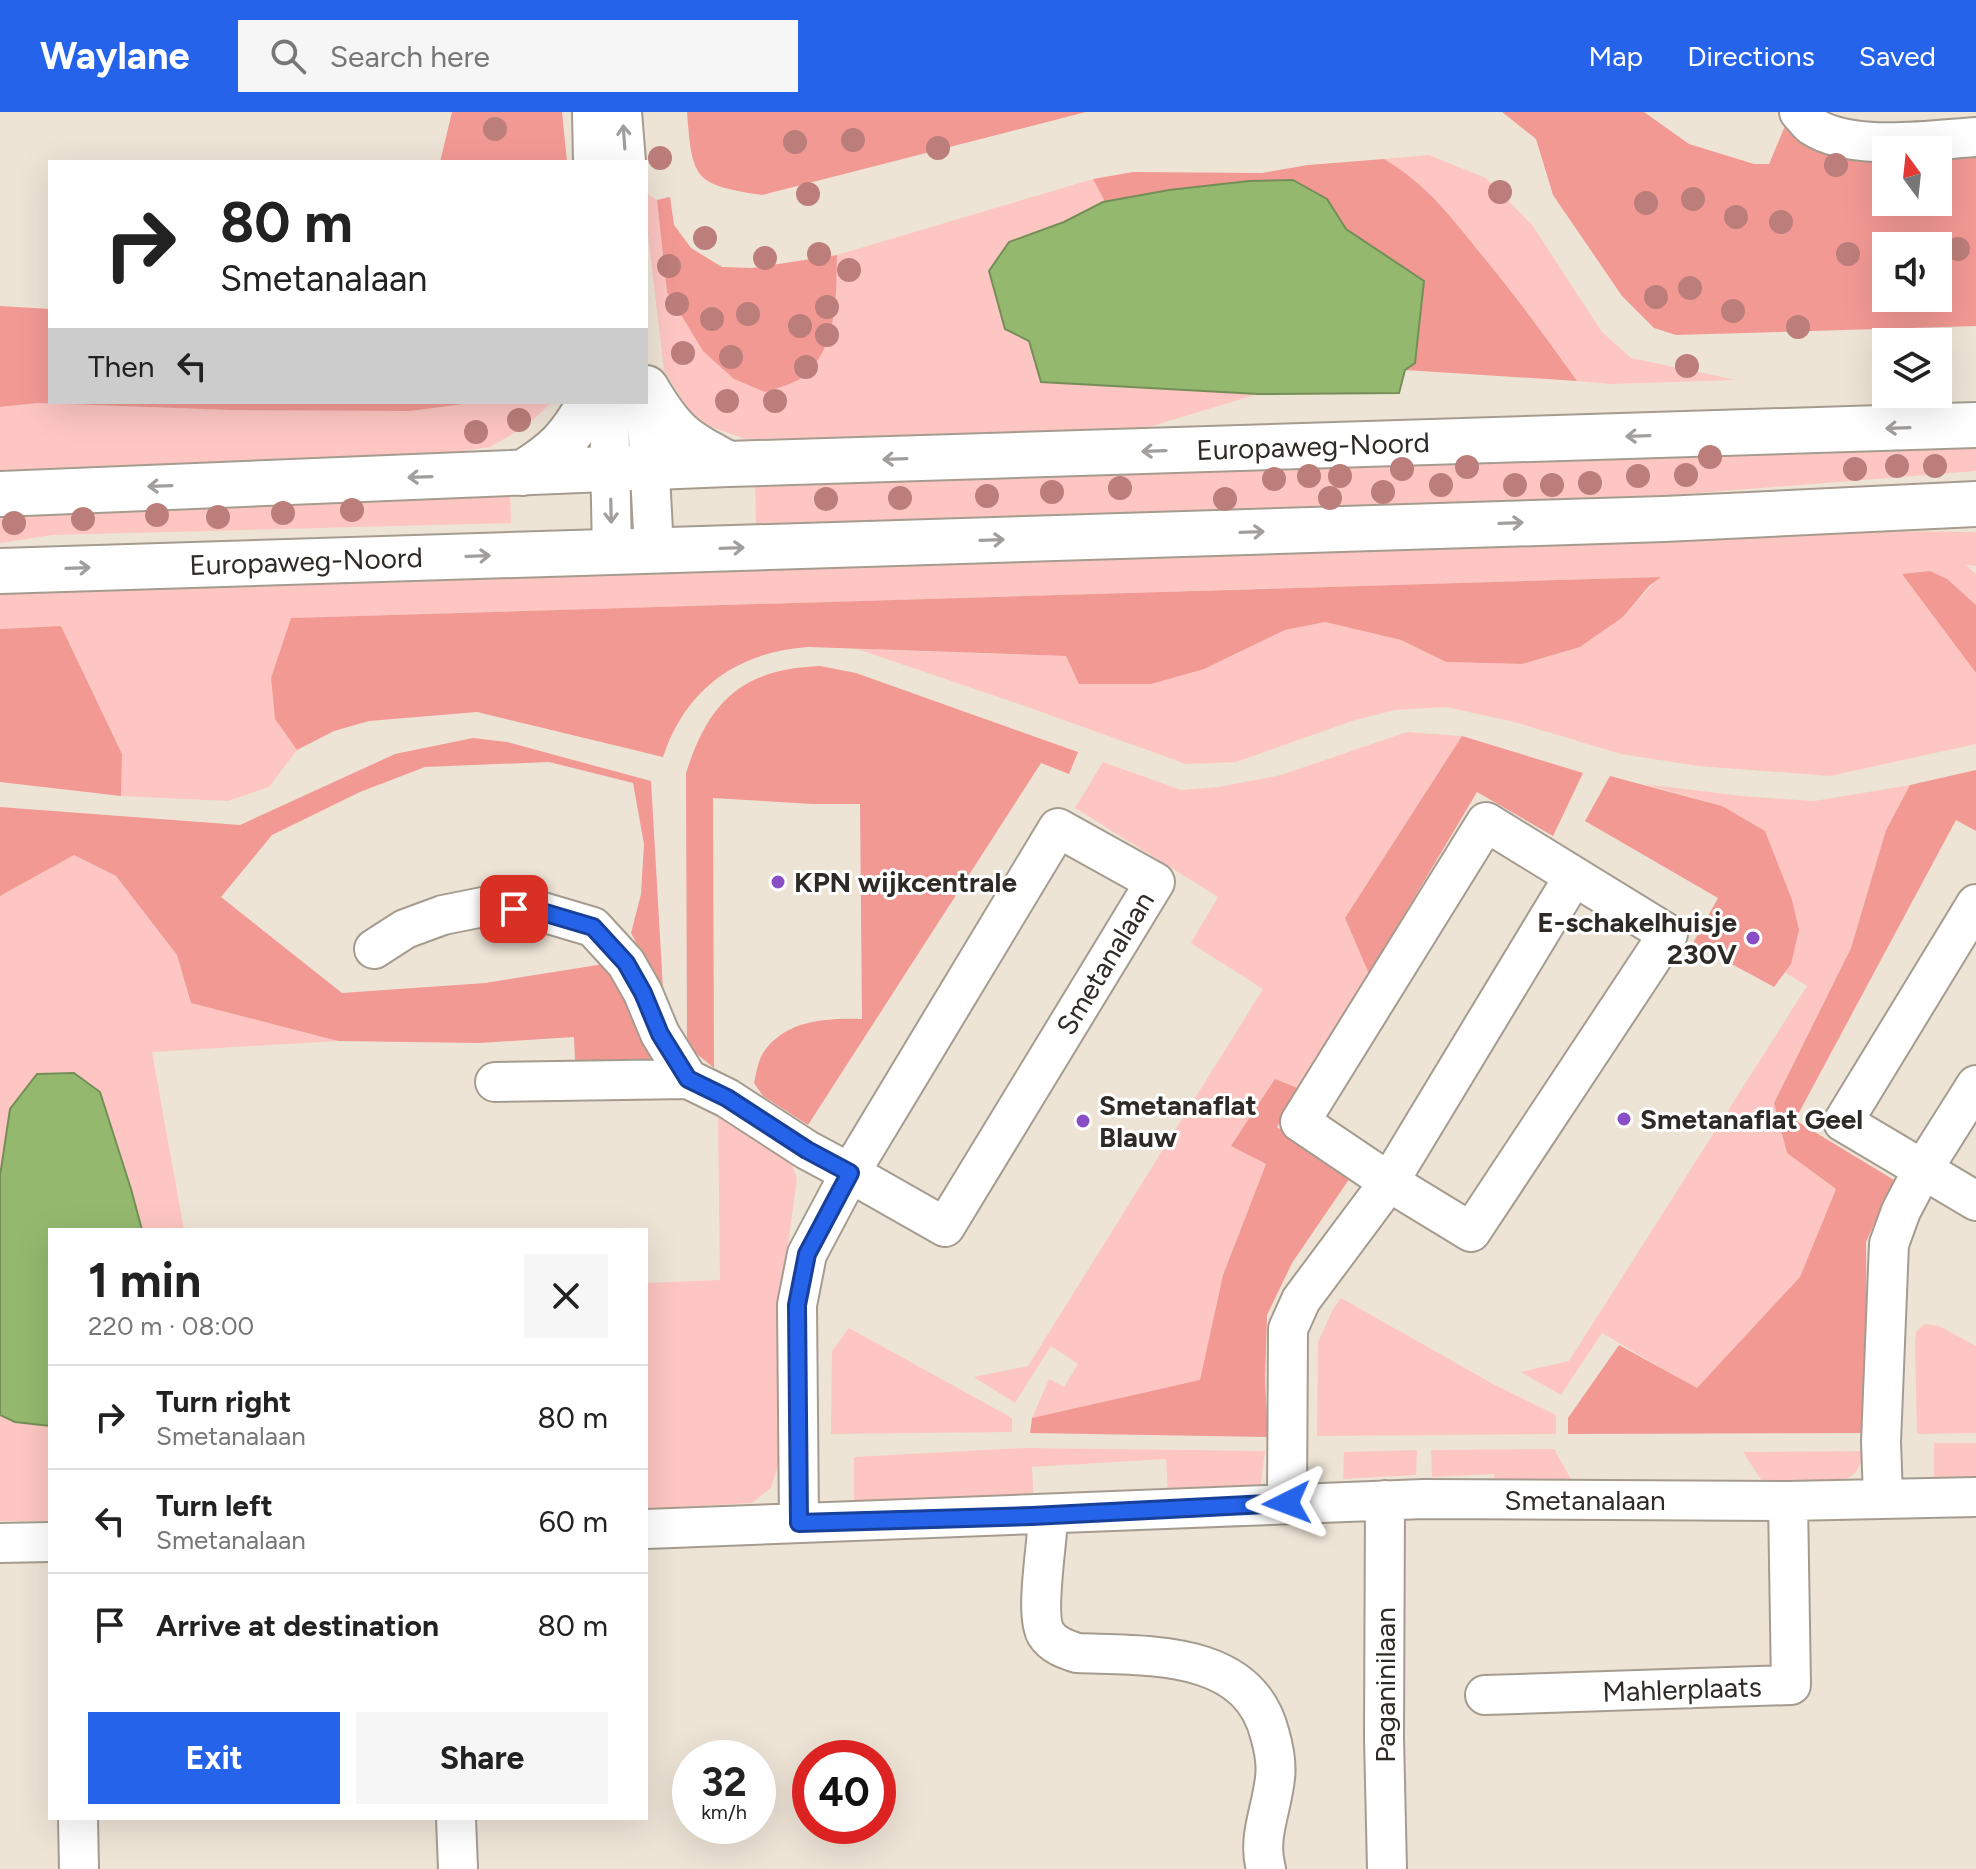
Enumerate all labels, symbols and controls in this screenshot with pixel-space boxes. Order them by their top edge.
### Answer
search box [238,20,798,92]
text: Waylane [40,33,190,79]
icon: search [266,34,310,78]
text: Search here [330,38,490,75]
text: Map [1589,39,1643,73]
text: Directions [1687,39,1815,73]
text: Saved [1859,39,1936,73]
one-way arrow [616,124,631,151]
north arrow [1872,136,1952,216]
map controls [1872,136,1952,408]
text: 80 m [220,189,353,256]
icon: right [88,192,192,296]
button: sound [1872,232,1952,312]
text: Smetanalaan [220,257,427,300]
button: layers [1872,328,1952,408]
icon: left [170,344,214,388]
text: Then [88,348,154,385]
one-way arrow [1885,420,1912,435]
street label: Europaweg-Noord [1196,425,1430,467]
one-way arrow [1625,428,1652,443]
one-way arrow [1141,444,1168,459]
one-way arrow [882,452,909,467]
one-way arrow [407,469,434,484]
one-way arrow [147,479,174,494]
one-way arrow [604,497,619,524]
one-way arrow [1497,516,1524,531]
one-way arrow [1238,524,1265,539]
one-way arrow [978,532,1005,547]
street label: Europaweg-Noord [189,540,423,582]
one-way arrow [718,540,745,555]
one-way arrow [464,548,491,563]
one-way arrow [64,561,91,576]
place label: KPN wijkcentrale [794,865,1017,899]
marker: KPN wijkcentrale [769,873,787,891]
pin [480,875,548,943]
street label: Smetanalaan [1049,885,1161,1041]
icon: arrive [492,887,536,931]
place label: E-schakelhuisje 230V [1537,905,1737,971]
marker: E-schakelhuisje 230V [1744,929,1762,947]
place label: Smetanaflat Blauw [1099,1088,1257,1154]
place label: Smetanaflat Geel [1640,1102,1863,1136]
marker: Smetanaflat Geel [1615,1110,1633,1128]
marker: Smetanaflat Blauw [1074,1112,1092,1130]
text: 1 min [88,1251,201,1309]
button: close [524,1254,608,1338]
text: 220 m · 08:00 [88,1310,254,1342]
text: Turn right [156,1383,291,1420]
icon: right [88,1395,132,1439]
text: 80 m [537,1399,608,1436]
text: Smetanalaan [156,1420,306,1452]
position arrow [1245,1461,1329,1545]
street label: Smetanalaan [1504,1483,1666,1517]
text: Turn left [156,1487,273,1524]
icon: left [88,1499,132,1543]
text: 60 m [539,1503,608,1540]
text: Smetanalaan [156,1524,306,1556]
icon: arrive [88,1603,132,1647]
text: Arrive at destination [156,1607,439,1644]
text: 80 m [537,1607,608,1644]
street label: Paganinilaan [1368,1607,1402,1763]
street label: Mahlerplaats [1602,1669,1762,1709]
button: Exit [88,1712,340,1804]
button: Share [356,1712,608,1804]
speed limit sign: 40 [792,1740,896,1844]
text: 32 [701,1758,747,1806]
text: km/h [701,1800,747,1824]

